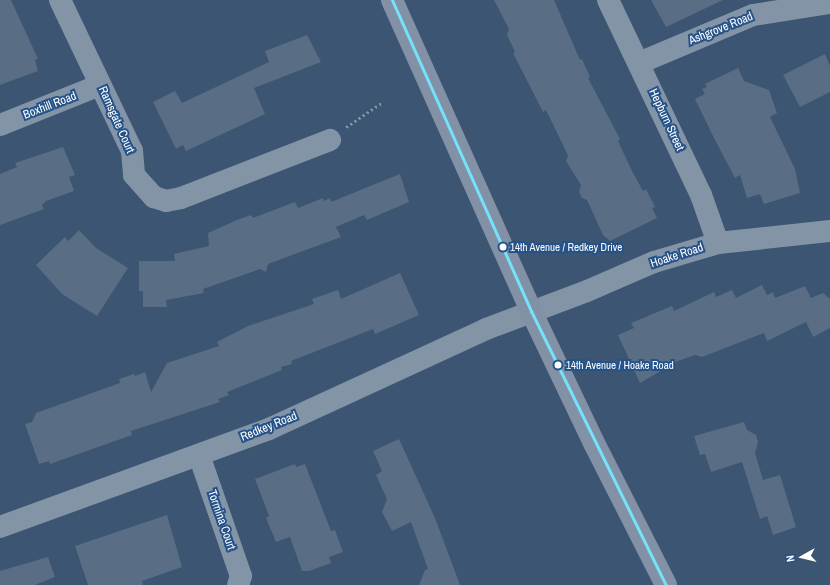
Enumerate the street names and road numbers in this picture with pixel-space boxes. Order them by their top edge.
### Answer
street label: Ashgrove Road [687,10,755,48]
street label: Ramsgate Court [95,84,137,156]
street label: Hepburn Street [645,87,687,153]
street label: Boxhill Road [21,89,79,123]
street label: Hoake Road [649,241,705,271]
street label: Redkey Road [239,409,299,445]
street label: Tormina Court [204,488,238,552]

